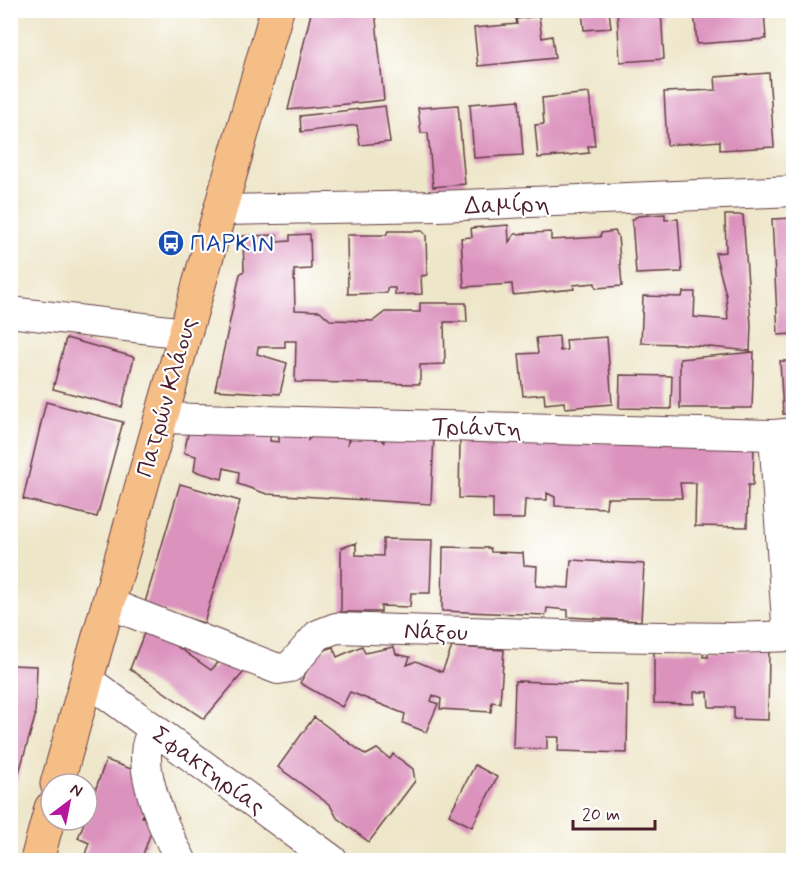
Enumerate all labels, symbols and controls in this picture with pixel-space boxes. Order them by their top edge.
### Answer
street label: Δαμίρη [464,189,550,222]
bus stop icon: ΠΑΡΚΙΝ [156,228,186,258]
place label: ΠΑΡΚΙΝ [190,229,274,260]
street label: Πατρών Κλάους [130,314,205,481]
street label: Τριάντη [431,411,523,446]
street label: Νάξου [404,616,469,649]
street label: Σφακτηρίας [145,720,271,823]
north arrow [39,772,99,832]
text: N [66,779,86,802]
scale bar [573,793,656,831]
text: 20 m [582,803,620,827]

